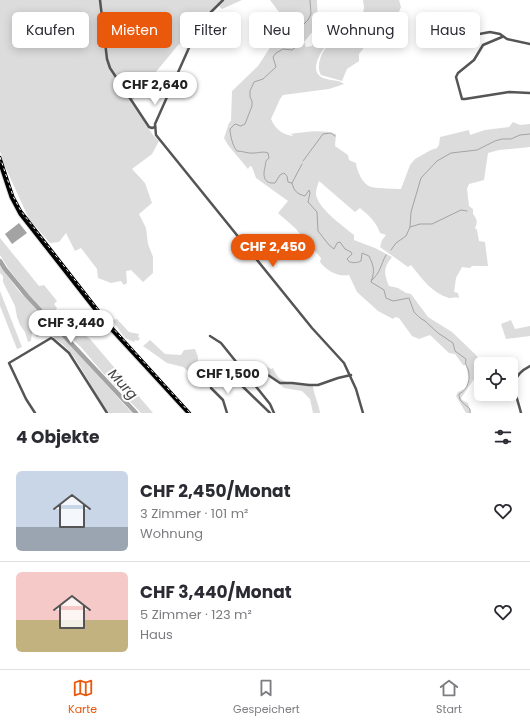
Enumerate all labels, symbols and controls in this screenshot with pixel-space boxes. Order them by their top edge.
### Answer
chip: Kaufen [12,12,89,48]
chip: Mieten [97,12,172,48]
chip: Filter [180,12,241,48]
chip: Neu [249,12,304,48]
chip: Wohnung [312,12,408,48]
chip: Haus [416,12,480,48]
pin: CHF 2,640 [109,72,201,106]
text: CHF 2,640 [122,75,188,94]
pin: CHF 2,450 [227,234,319,268]
text: CHF 2,450 [240,237,306,256]
pin: CHF 3,440 [25,310,117,344]
text: CHF 3,440 [38,313,104,332]
map controls [474,357,518,401]
button: locate [474,357,518,401]
pin: CHF 1,500 [182,361,274,395]
water label: Murg [104,364,143,404]
text: CHF 1,500 [196,364,260,383]
text: 4 Objekte [16,425,99,449]
icon: filters [492,426,514,448]
text: CHF 2,450/Monat [140,479,291,503]
icon: home [48,487,96,535]
icon: heart [492,500,514,522]
text: 3 Zimmer · 101 m² [140,504,248,523]
text: Wohnung [140,524,203,543]
text: CHF 3,440/Monat [140,580,292,604]
icon: home [48,588,96,636]
icon: heart [492,601,514,623]
text: 5 Zimmer · 123 m² [140,605,252,624]
text: Haus [140,625,173,644]
tab: Karte [68,677,97,718]
tab: Gespeichert [233,677,300,718]
tab: Start [436,677,462,718]

